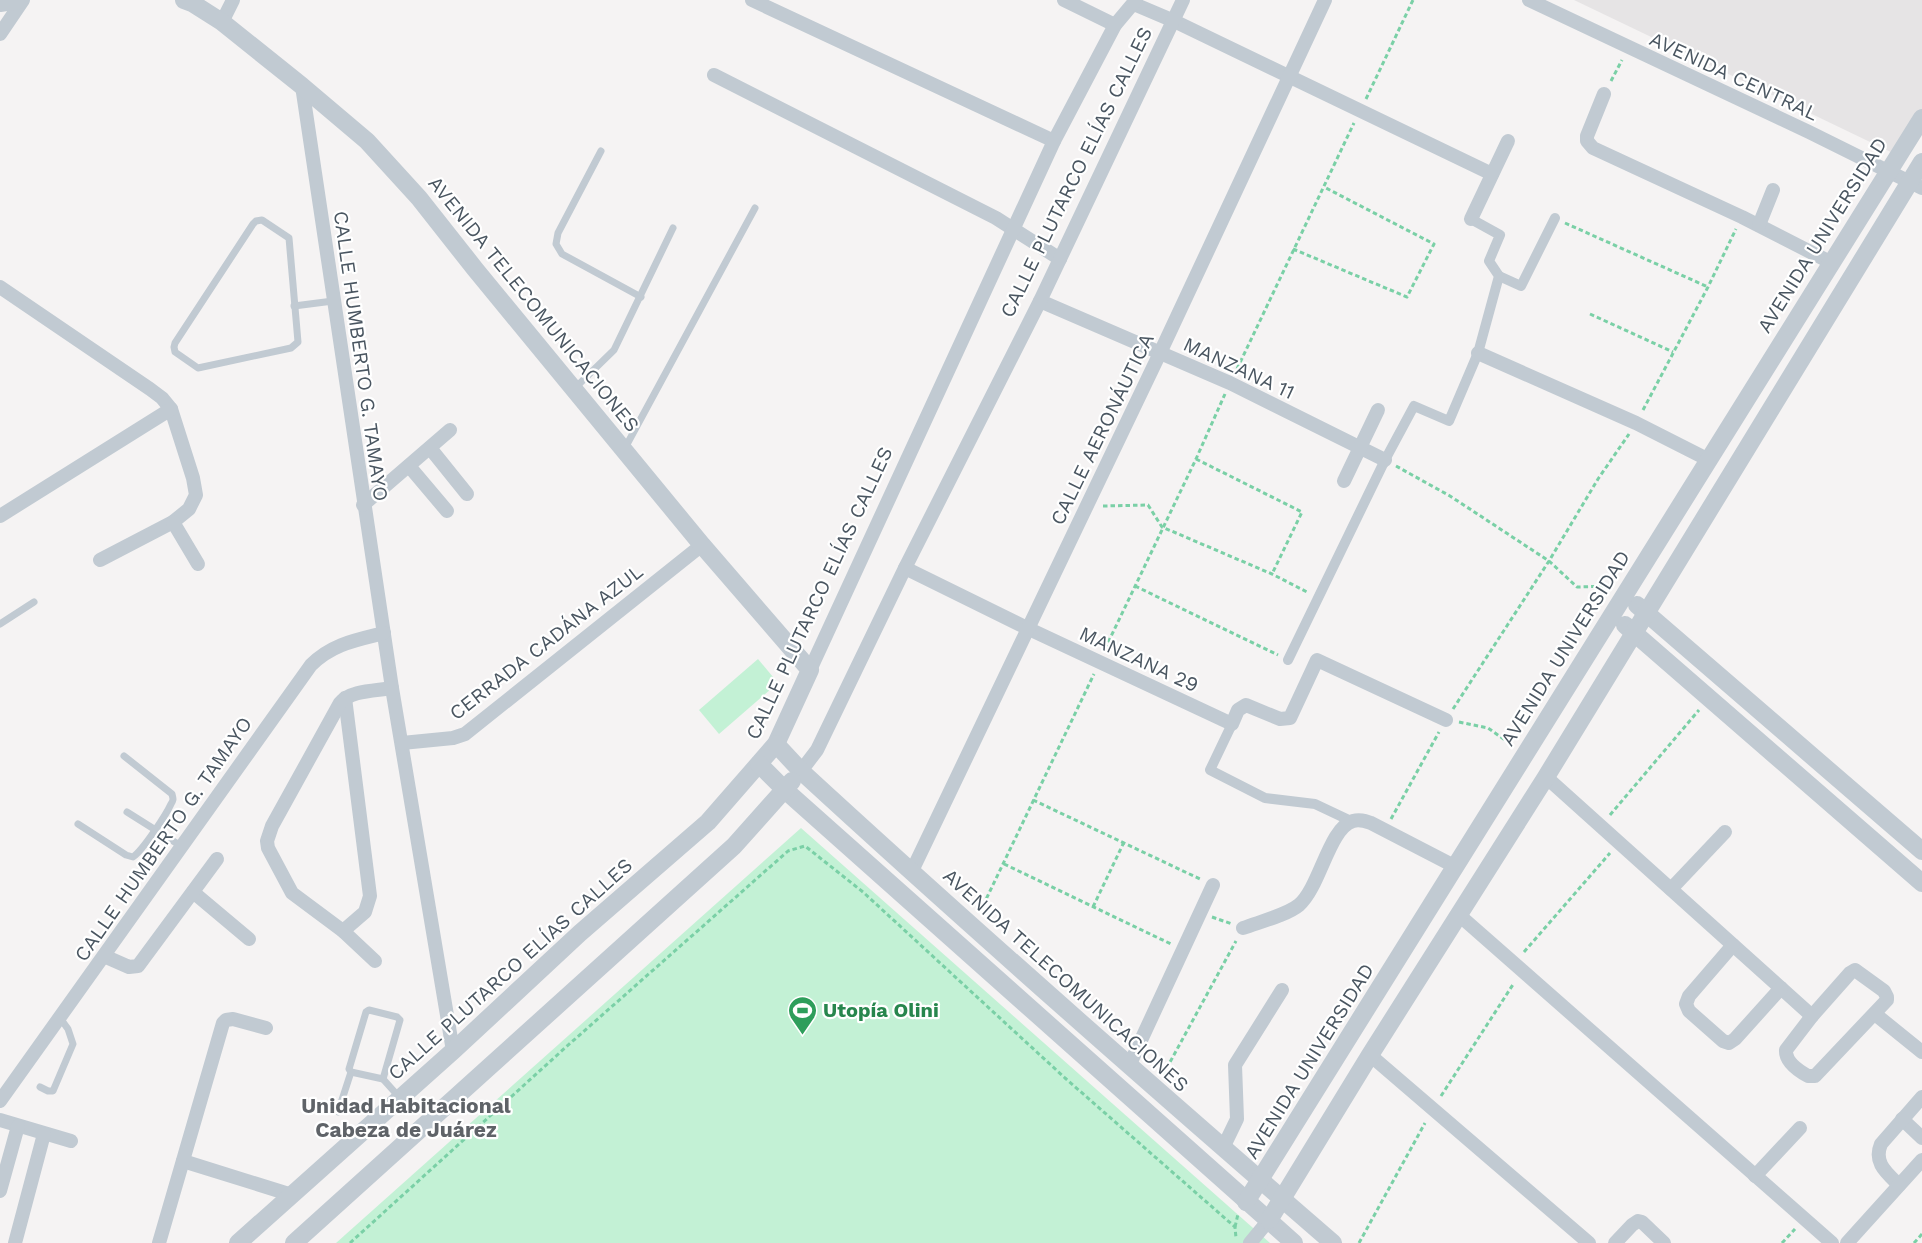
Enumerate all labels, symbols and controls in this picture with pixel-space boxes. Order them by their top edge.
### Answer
street label: CALLE PLUTARCO ELÍAS CALLES [995,23,1157,321]
street label: AVENIDA CENTRAL [1646,26,1822,126]
street label: AVENIDA UNIVERSIDAD [1752,133,1892,337]
street label: AVENIDA TELECOMUNICACIONES [423,171,645,437]
street label: CALLE HUMBERTO G. TAMAYO [329,209,393,503]
street label: CALLE AERONÁUTICA [1045,329,1159,529]
street label: MANZANA 11 [1180,332,1298,404]
street label: CALLE PLUTARCO ELÍAS CALLES [740,443,898,743]
street label: AVENIDA UNIVERSIDAD [1495,546,1635,750]
street label: CERRADA CADÁNA AZUL [445,559,647,725]
street label: MANZANA 29 [1076,621,1202,697]
street label: CALLE HUMBERTO G. TAMAYO [69,712,257,966]
street label: CALLE PLUTARCO ELÍAS CALLES [383,853,637,1085]
street label: AVENIDA TELECOMUNICACIONES [938,863,1194,1097]
street label: AVENIDA UNIVERSIDAD [1239,959,1379,1163]
sports icon: Utopía Olini [786,994,818,1036]
place label: Utopía Olini [823,998,939,1022]
district label: Unidad Habitacional Cabeza de Juárez [301,1093,511,1142]

